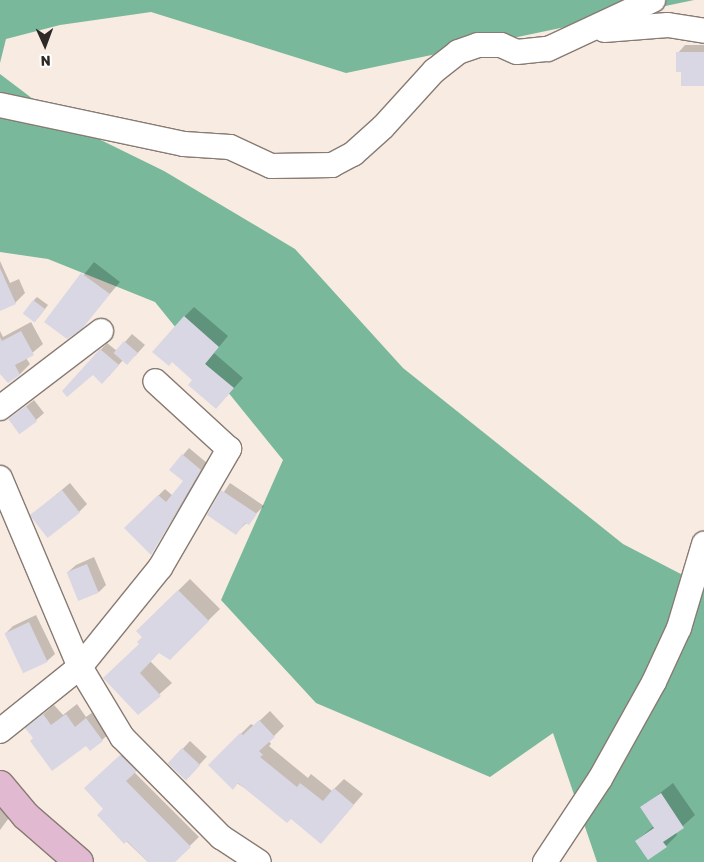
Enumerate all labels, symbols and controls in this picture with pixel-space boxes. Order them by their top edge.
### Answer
north arrow [20,20,70,70]
text: N [40,52,51,69]

